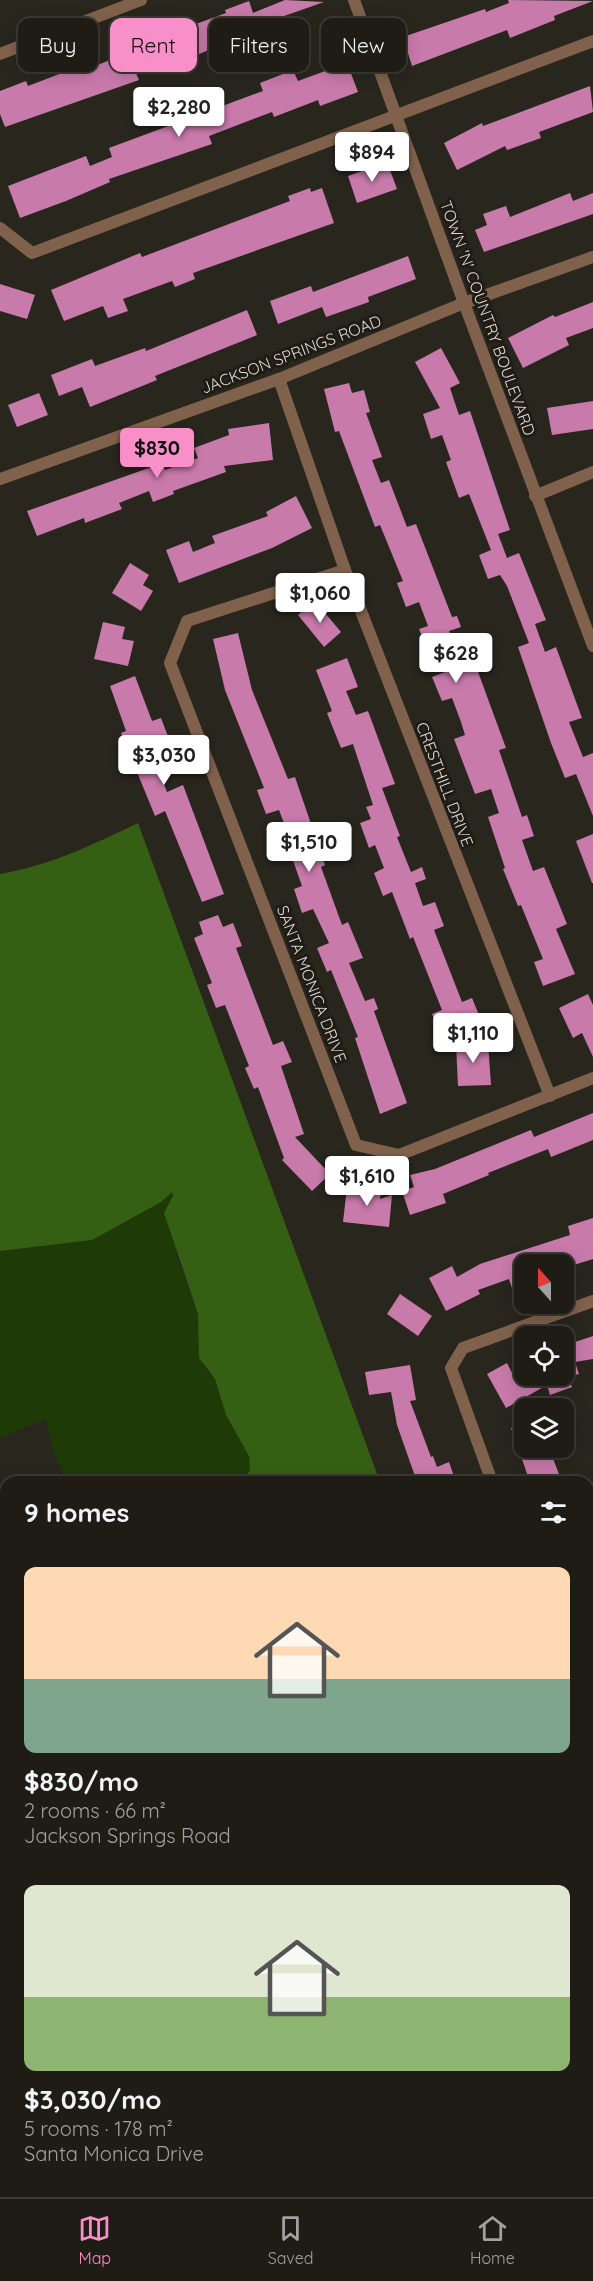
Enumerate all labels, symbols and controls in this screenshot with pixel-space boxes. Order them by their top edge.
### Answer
chip: Buy [18,18,98,72]
chip: Rent [110,18,197,72]
chip: Filters [209,18,309,72]
chip: New [321,18,406,72]
pin: $2,280 [130,87,228,138]
text: $2,280 [147,94,211,119]
pin: $894 [336,132,408,183]
text: $894 [349,139,395,164]
street label: TOWN 'N' COUNTRY BOULEVARD [436,198,540,438]
street label: JACKSON SPRINGS ROAD [198,310,384,398]
pin: $830 [121,428,193,479]
text: $830 [134,435,180,460]
pin: $1,060 [271,573,369,624]
text: $1,060 [290,580,350,605]
pin: $628 [420,633,492,684]
text: $628 [433,640,479,665]
street label: CRESTHILL DRIVE [412,719,478,849]
pin: $3,030 [115,735,213,786]
text: $3,030 [132,742,196,767]
pin: $1,510 [260,822,358,873]
text: $1,510 [281,829,337,854]
street label: SANTA MONICA DRIVE [273,903,351,1065]
pin: $1,110 [424,1013,522,1064]
text: $1,110 [447,1020,499,1045]
pin: $1,610 [318,1156,416,1207]
text: $1,610 [339,1163,395,1188]
north arrow [514,1254,574,1314]
map controls [514,1254,574,1458]
button: locate [514,1326,574,1386]
button: layers [514,1398,574,1458]
text: 9 homes [24,1496,129,1529]
icon: filters [537,1496,570,1529]
icon: home [243,1606,351,1714]
text: $830/mo [24,1765,139,1798]
text: 2 rooms · 66 m² [24,1798,166,1823]
text: Jackson Springs Road [24,1823,231,1848]
icon: home [243,1924,351,2032]
text: $3,030/mo [24,2083,162,2116]
text: 5 rooms · 178 m² [24,2116,173,2141]
text: Santa Monica Drive [24,2141,204,2166]
tab: Map [78,2212,111,2268]
tab: Saved [268,2212,313,2268]
tab: Home [470,2212,515,2268]

